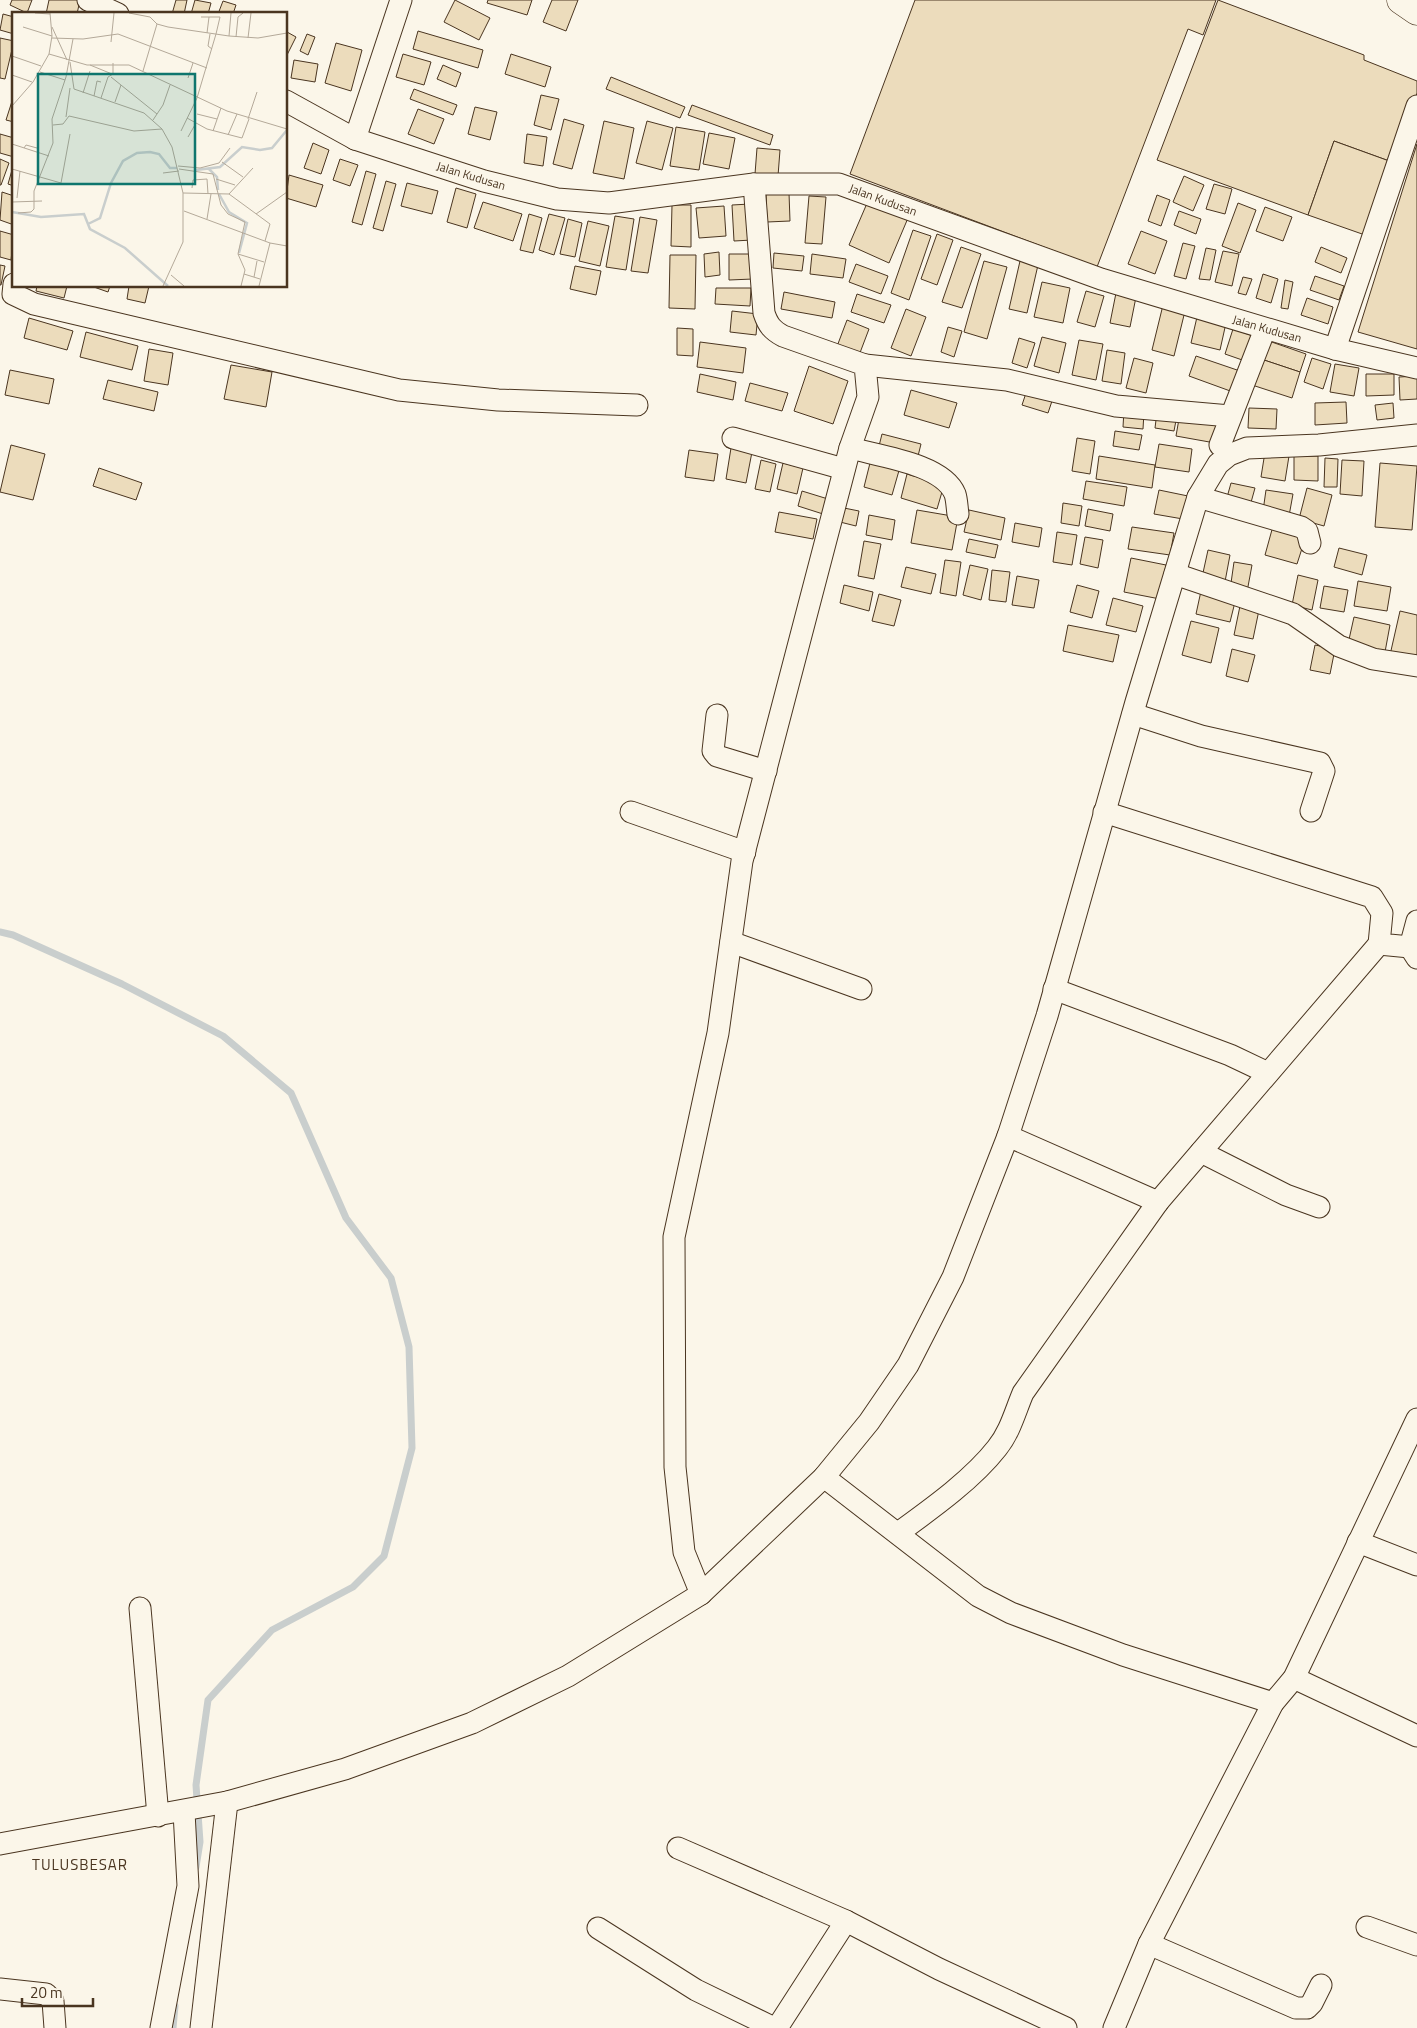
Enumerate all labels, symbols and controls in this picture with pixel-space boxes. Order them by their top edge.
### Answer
inset map [12,12,288,288]
street label: Jalan Kudusan [434,156,508,195]
street label: Jalan Kudusan [846,178,920,221]
street label: Jalan Kudusan [1230,310,1304,347]
district label: TULUSBESAR [32,1853,128,1876]
scale bar [22,1976,94,2008]
text: 20 m [30,1981,63,2004]

